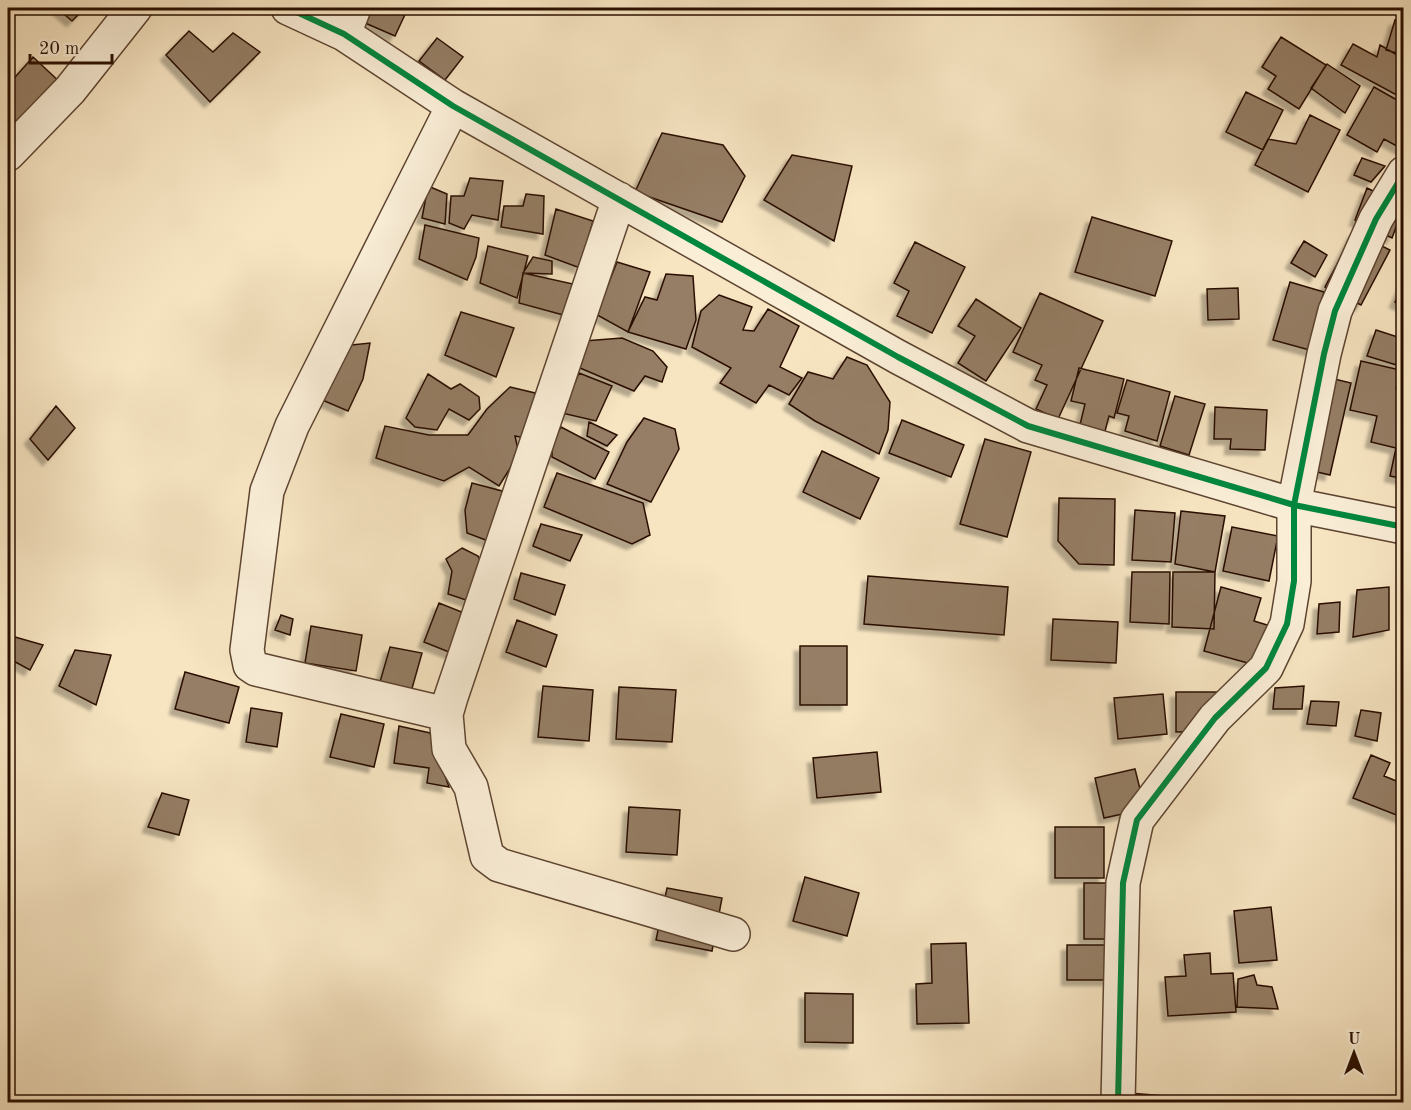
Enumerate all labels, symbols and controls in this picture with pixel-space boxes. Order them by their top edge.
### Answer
scale bar [30,27,112,65]
text: 20 m [39,40,79,58]
north arrow [1324,1023,1384,1083]
text: U [1348,1032,1361,1048]

